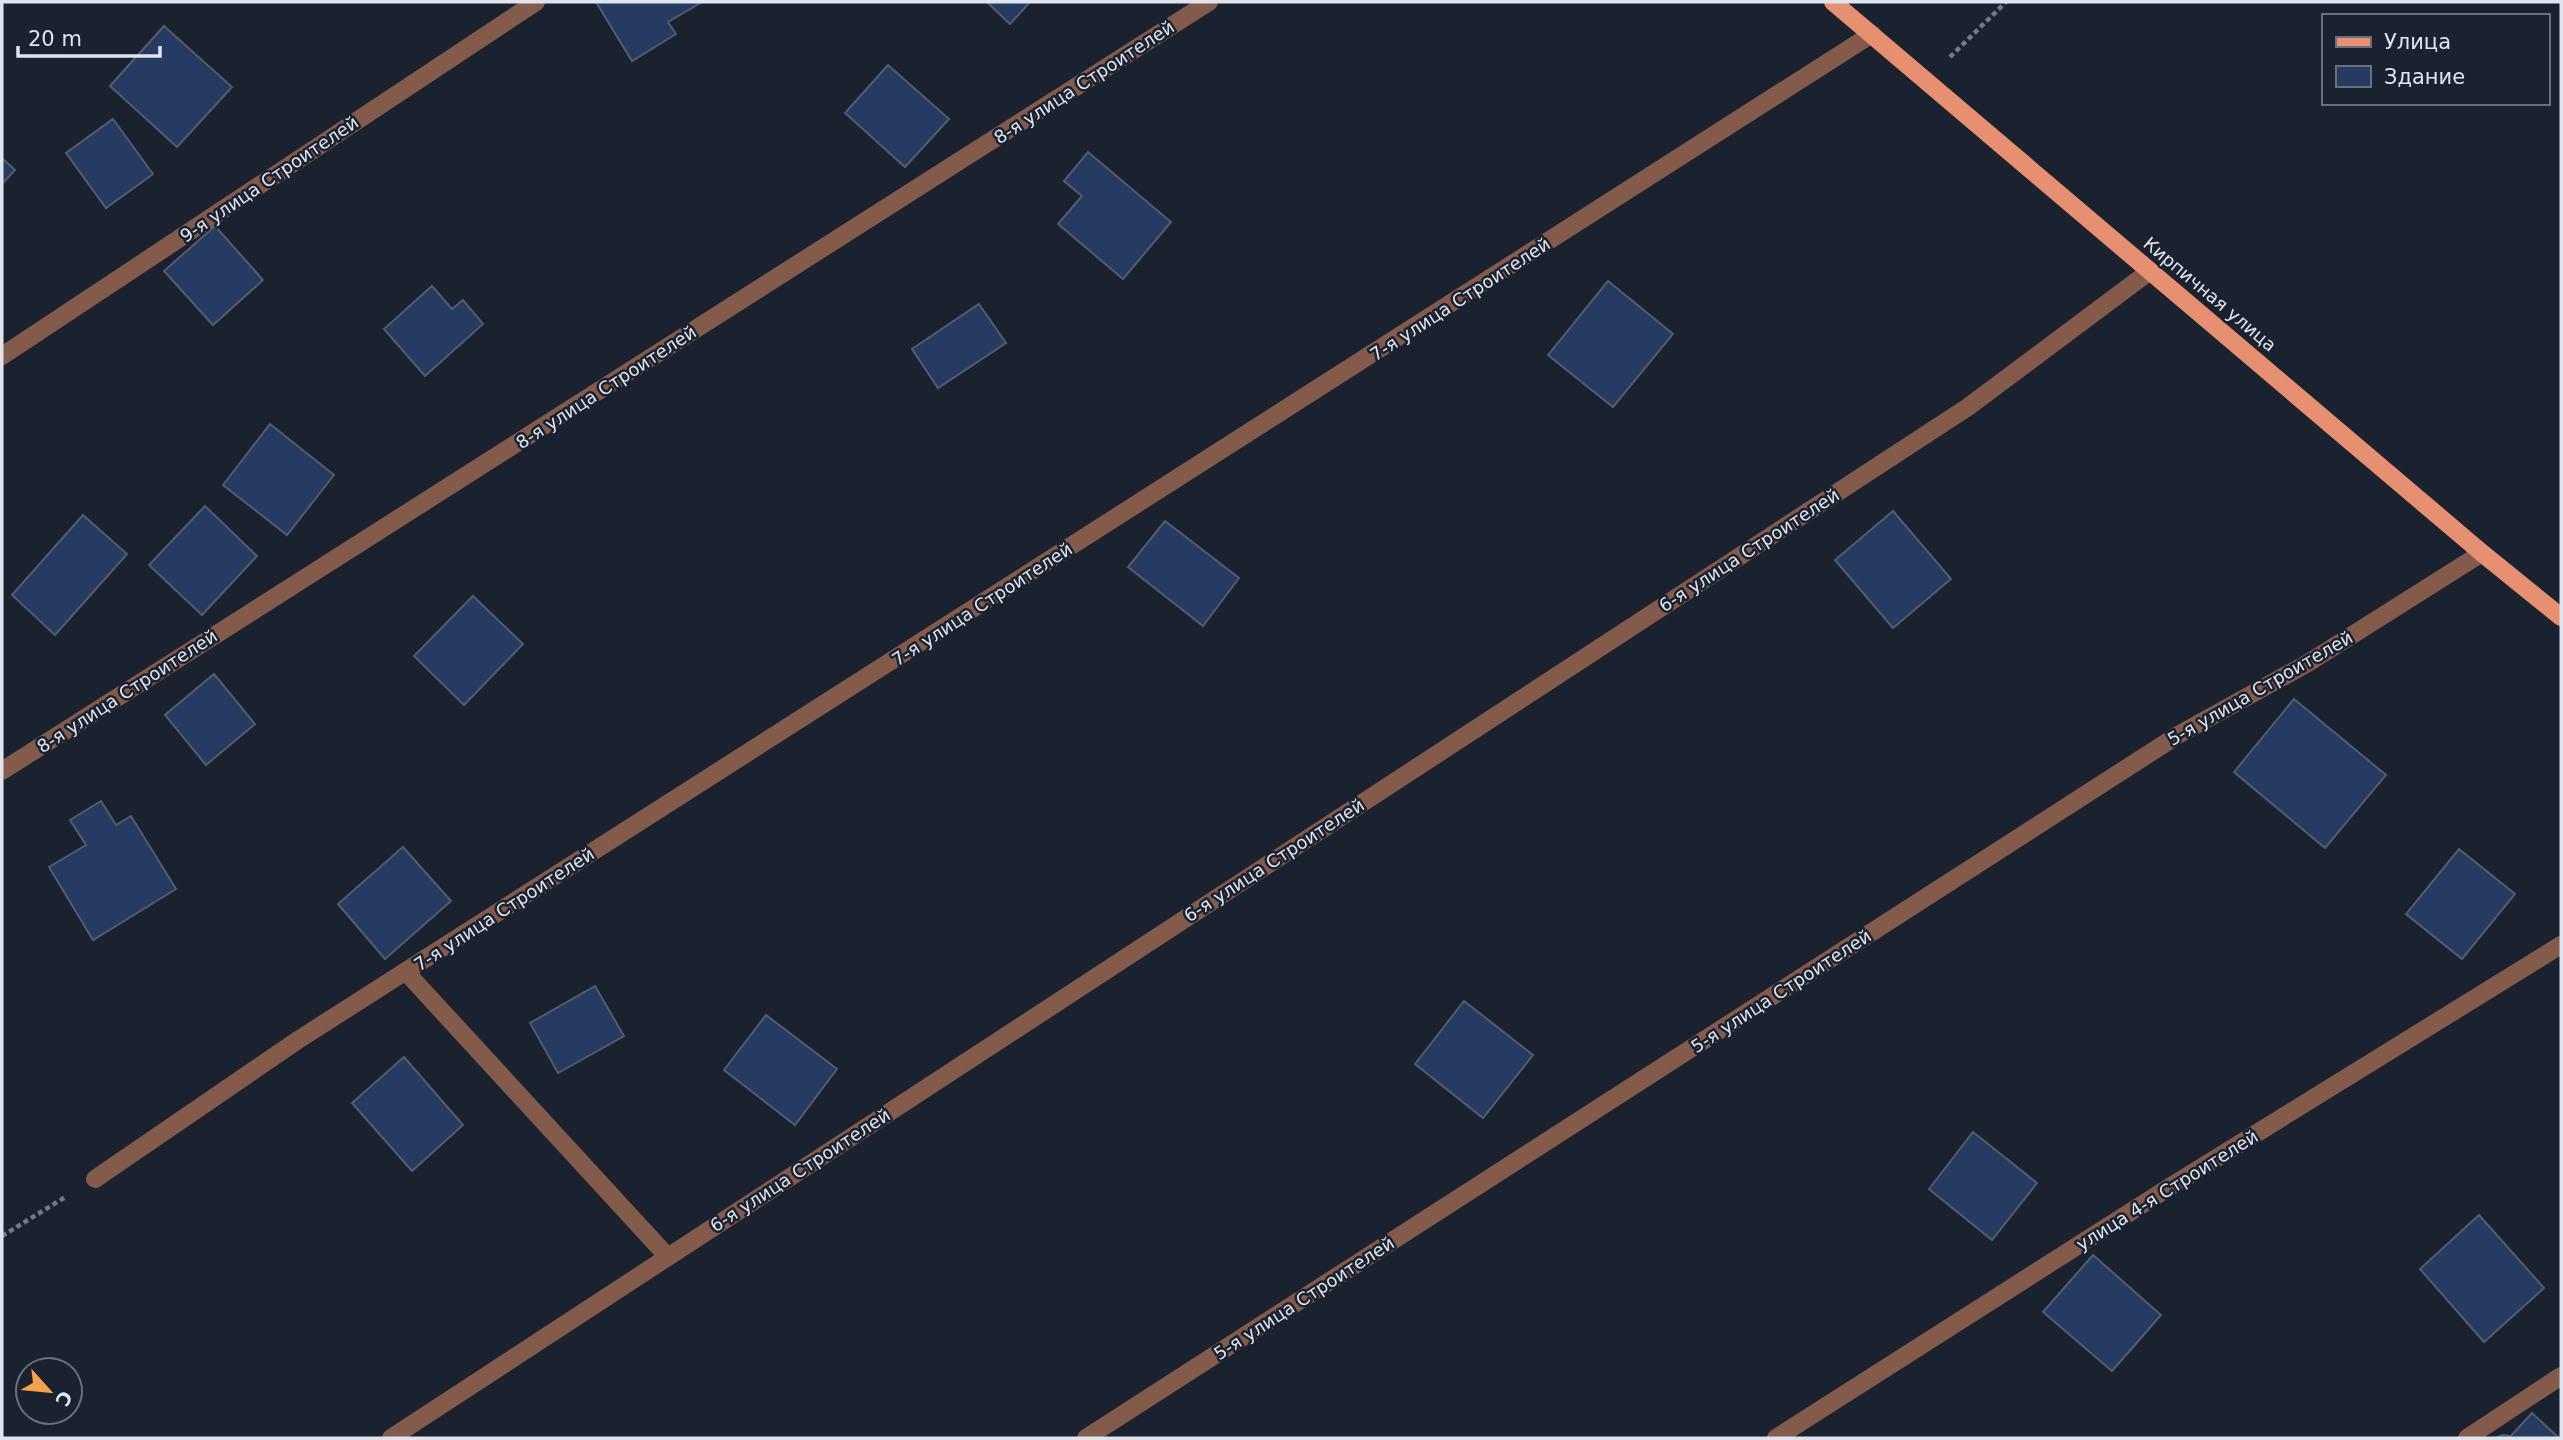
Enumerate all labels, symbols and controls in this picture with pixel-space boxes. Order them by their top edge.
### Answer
scale bar [18,14,159,58]
legend [2322,14,2549,105]
street label: 8-я улица Строителей [990,16,1178,148]
text: 20 m [28,27,82,51]
text: Улица [2384,30,2451,54]
text: Здание [2384,65,2465,89]
street label: 9-я улица Строителей [176,111,362,247]
street label: Кирпичная улица [2139,232,2281,356]
street label: 7-я улица Строителей [1366,233,1554,365]
street label: 8-я улица Строителей [512,321,700,453]
street label: 6-я улица Строителей [1655,484,1843,616]
street label: 7-я улица Строителей [888,538,1076,670]
street label: 8-я улица Строителей [33,625,221,757]
street label: 5-я улица Строителей [2164,626,2356,750]
street label: 6-я улица Строителей [1180,794,1368,926]
street label: 7-я улица Строителей [410,843,598,975]
street label: 5-я улица Строителей [1687,925,1875,1057]
street label: 6-я улица Строителей [706,1104,894,1236]
street label: улица 4-я Строителей [2072,1125,2262,1255]
street label: 5-я улица Строителей [1210,1232,1398,1364]
north arrow [14,1356,84,1426]
text: С [51,1388,77,1410]

